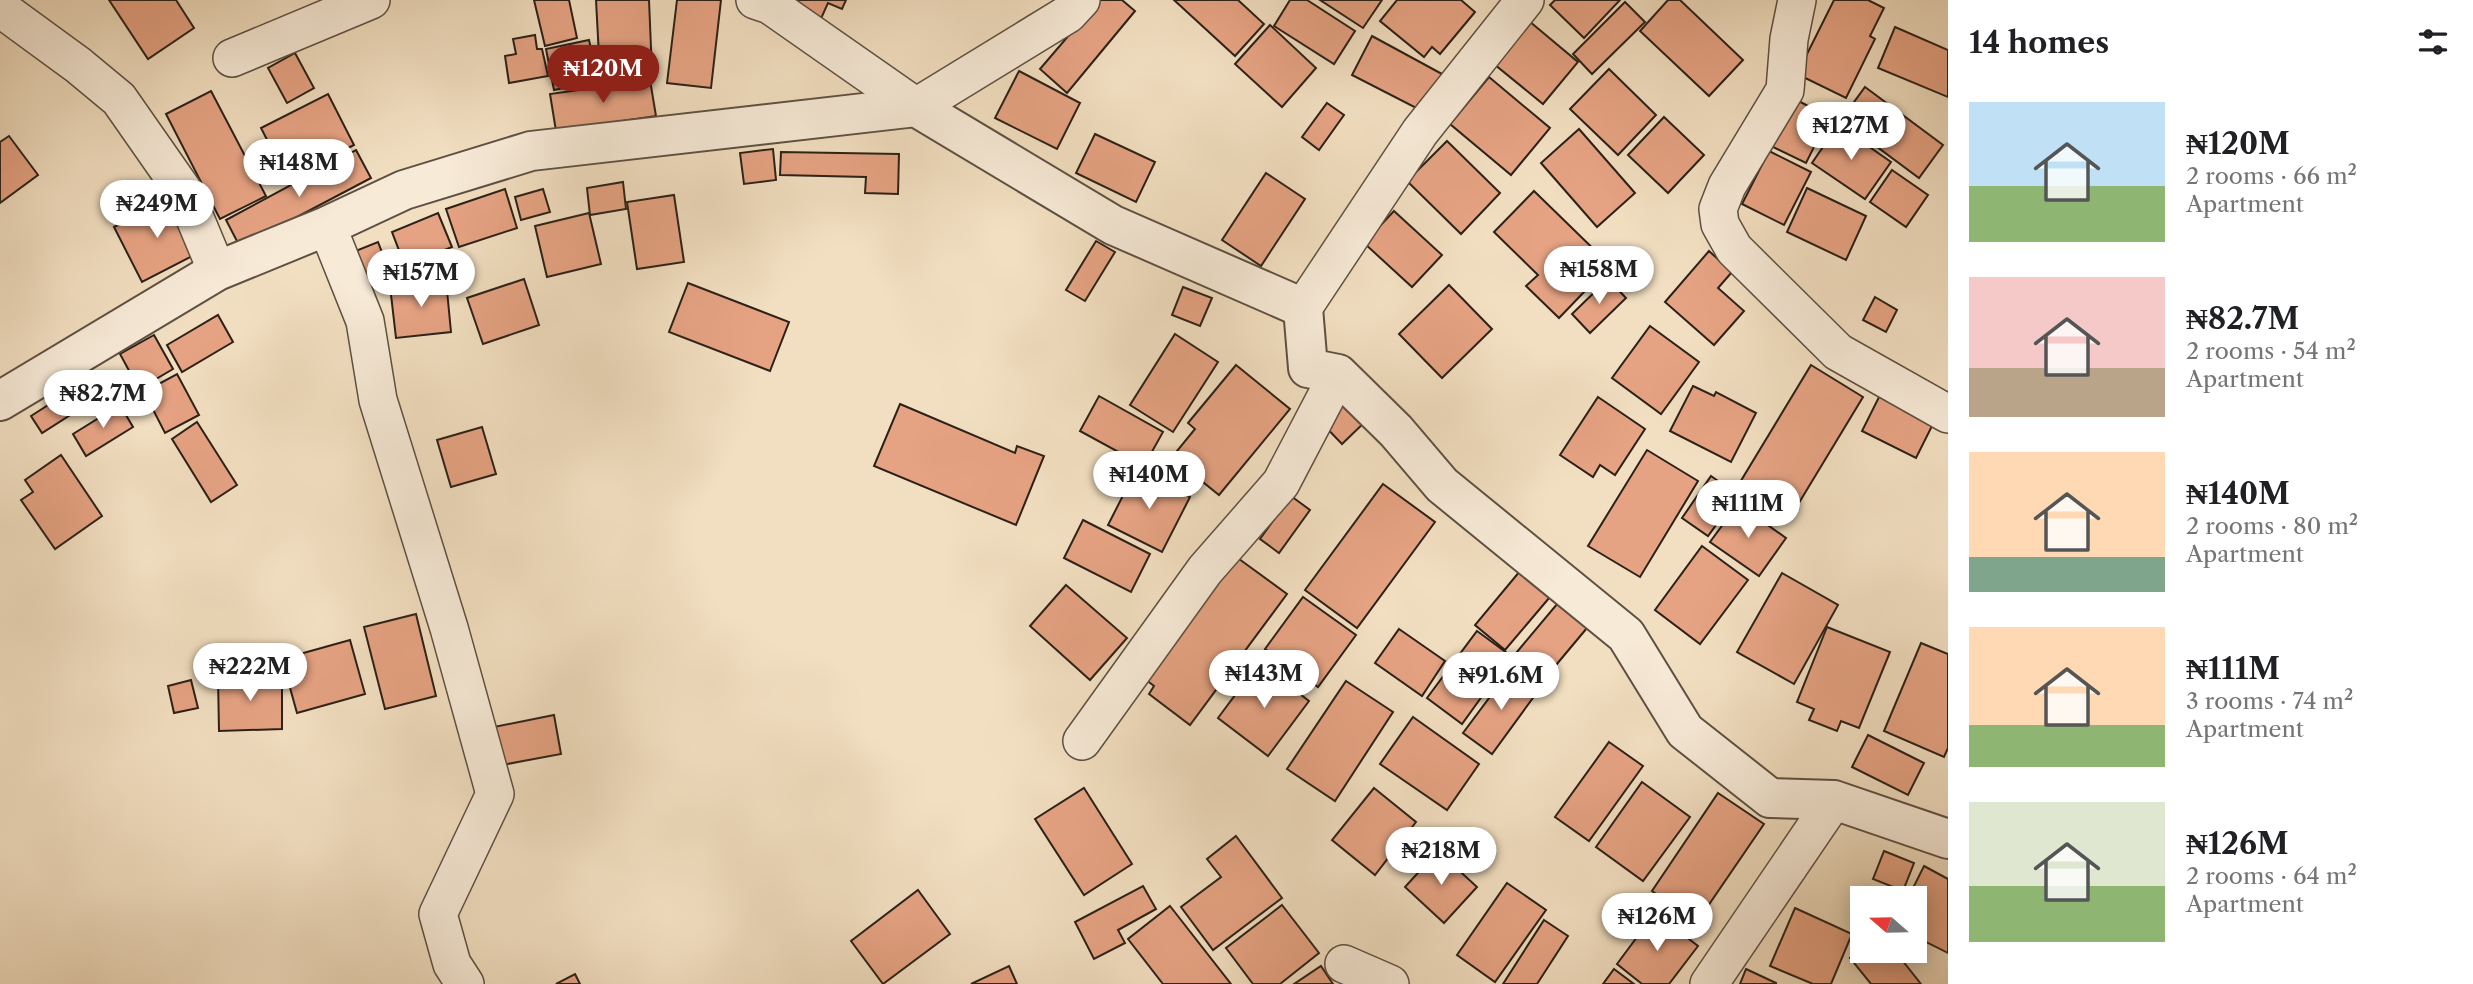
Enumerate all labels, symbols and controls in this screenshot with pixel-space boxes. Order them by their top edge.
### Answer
icon: filters [2414,23,2452,61]
text: 14 homes [1969,24,2109,61]
pin: ₦120M [554,46,652,105]
text: ₦120M [563,54,643,82]
pin: ₦127M [1802,102,1900,162]
text: ₦127M [1813,111,1889,139]
text: ₦120M [2186,125,2290,162]
icon: home [2025,130,2109,214]
pin: ₦148M [250,140,348,199]
text: ₦148M [259,148,339,176]
text: 2 rooms · 66 m² [2186,162,2357,190]
pin: ₦249M [108,180,206,240]
text: ₦249M [116,189,198,217]
text: Apartment [2186,190,2304,218]
pin: ₦158M [1550,246,1648,306]
pin: ₦157M [372,250,470,309]
text: ₦158M [1560,255,1638,283]
text: ₦157M [383,258,459,286]
text: ₦82.7M [2186,300,2299,337]
icon: home [2025,305,2109,389]
text: 2 rooms · 54 m² [2186,337,2356,365]
text: Apartment [2186,365,2304,393]
pin: ₦82.7M [46,370,160,430]
text: ₦82.7M [60,379,146,407]
pin: ₦140M [1100,452,1198,511]
text: ₦140M [1109,460,1189,488]
text: ₦140M [2186,475,2290,512]
pin: ₦111M [1699,480,1797,540]
icon: home [2025,480,2109,564]
text: ₦111M [1712,489,1784,517]
text: 2 rooms · 80 m² [2186,512,2358,540]
text: Apartment [2186,540,2304,568]
pin: ₦222M [201,644,299,703]
pin: ₦143M [1215,650,1313,710]
text: ₦111M [2186,650,2280,687]
text: ₦222M [209,652,291,680]
pin: ₦91.6M [1444,652,1558,712]
icon: home [2025,655,2109,739]
text: ₦143M [1225,659,1303,687]
text: ₦91.6M [1458,661,1544,689]
text: 3 rooms · 74 m² [2186,687,2353,715]
text: Apartment [2186,715,2304,743]
text: ₦126M [2186,825,2289,862]
pin: ₦218M [1392,828,1490,887]
icon: home [2025,830,2109,914]
text: ₦218M [1401,836,1481,864]
text: 2 rooms · 64 m² [2186,862,2357,890]
north arrow [1850,886,1927,962]
map controls [1850,886,1927,963]
text: Apartment [2186,890,2304,918]
pin: ₦126M [1608,894,1706,953]
text: ₦126M [1618,902,1696,930]

